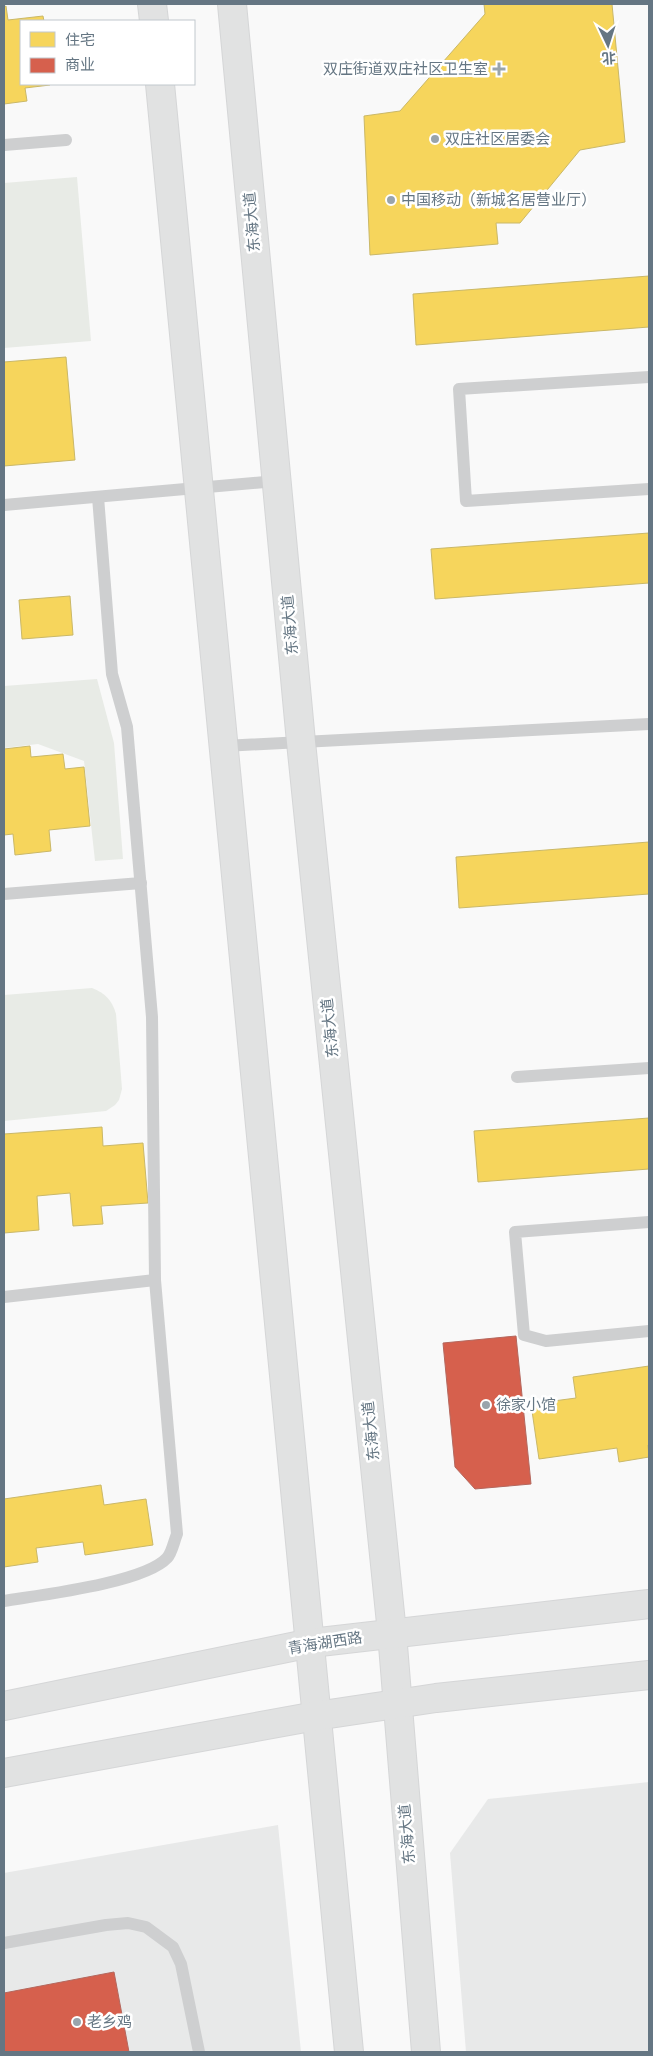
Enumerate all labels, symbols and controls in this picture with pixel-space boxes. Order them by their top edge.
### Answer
legend [20,20,195,85]
north arrow [583,20,633,70]
text: 住宅 [65,29,95,49]
text: 北 [601,49,617,68]
text: 商业 [65,54,95,74]
place label: 双庄街道双庄社区卫生室 [323,58,488,78]
marker: 双庄街道双庄社区卫生室 [492,62,506,76]
place label: 双庄社区居委会 [445,128,550,148]
marker: 双庄社区居委会 [429,133,441,145]
place label: 中国移动（新城名居营业厅） [401,189,596,209]
street label: 东海大道 [238,191,264,253]
marker: 中国移动（新城名居营业厅） [385,194,397,206]
street label: 东海大道 [276,594,302,656]
street label: 东海大道 [316,997,342,1059]
place label: 徐家小馆 [496,1394,556,1414]
marker: 徐家小馆 [480,1399,492,1411]
street label: 东海大道 [357,1400,383,1462]
street label: 青海湖西路 [286,1626,363,1658]
street label: 东海大道 [393,1803,419,1865]
place label: 老乡鸡 [87,2011,132,2031]
marker: 老乡鸡 [71,2016,83,2028]

